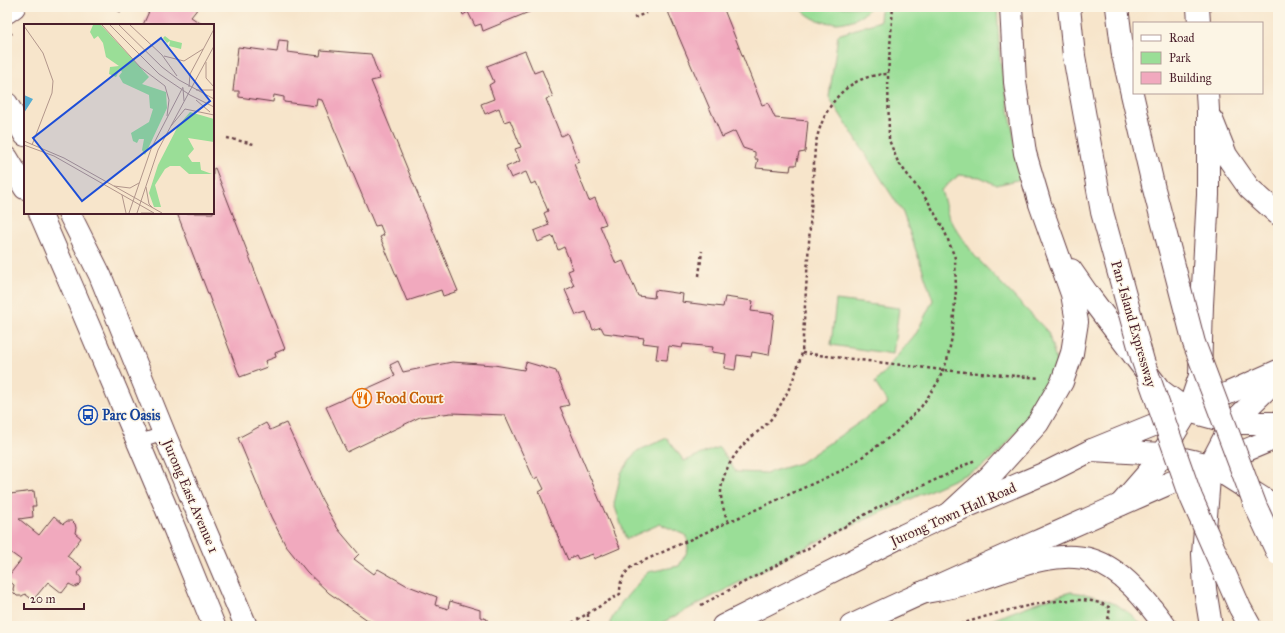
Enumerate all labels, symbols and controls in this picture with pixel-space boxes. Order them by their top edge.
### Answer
legend [1133,22,1263,94]
inset map [24,24,214,214]
text: Road [1169,31,1195,45]
text: Park [1169,51,1191,65]
text: Building [1169,71,1212,86]
street label: Pan-Island Expressway [1107,259,1160,390]
restaurant icon: Food Court [351,387,373,409]
place label: Food Court [376,390,444,407]
bus stop icon: Parc Oasis [77,404,99,426]
place label: Parc Oasis [102,407,160,424]
street label: Jurong East Avenue 1 [157,435,222,556]
street label: Jurong Town Hall Road [886,479,1019,552]
scale bar [24,585,84,611]
text: 20 m [30,592,56,606]

